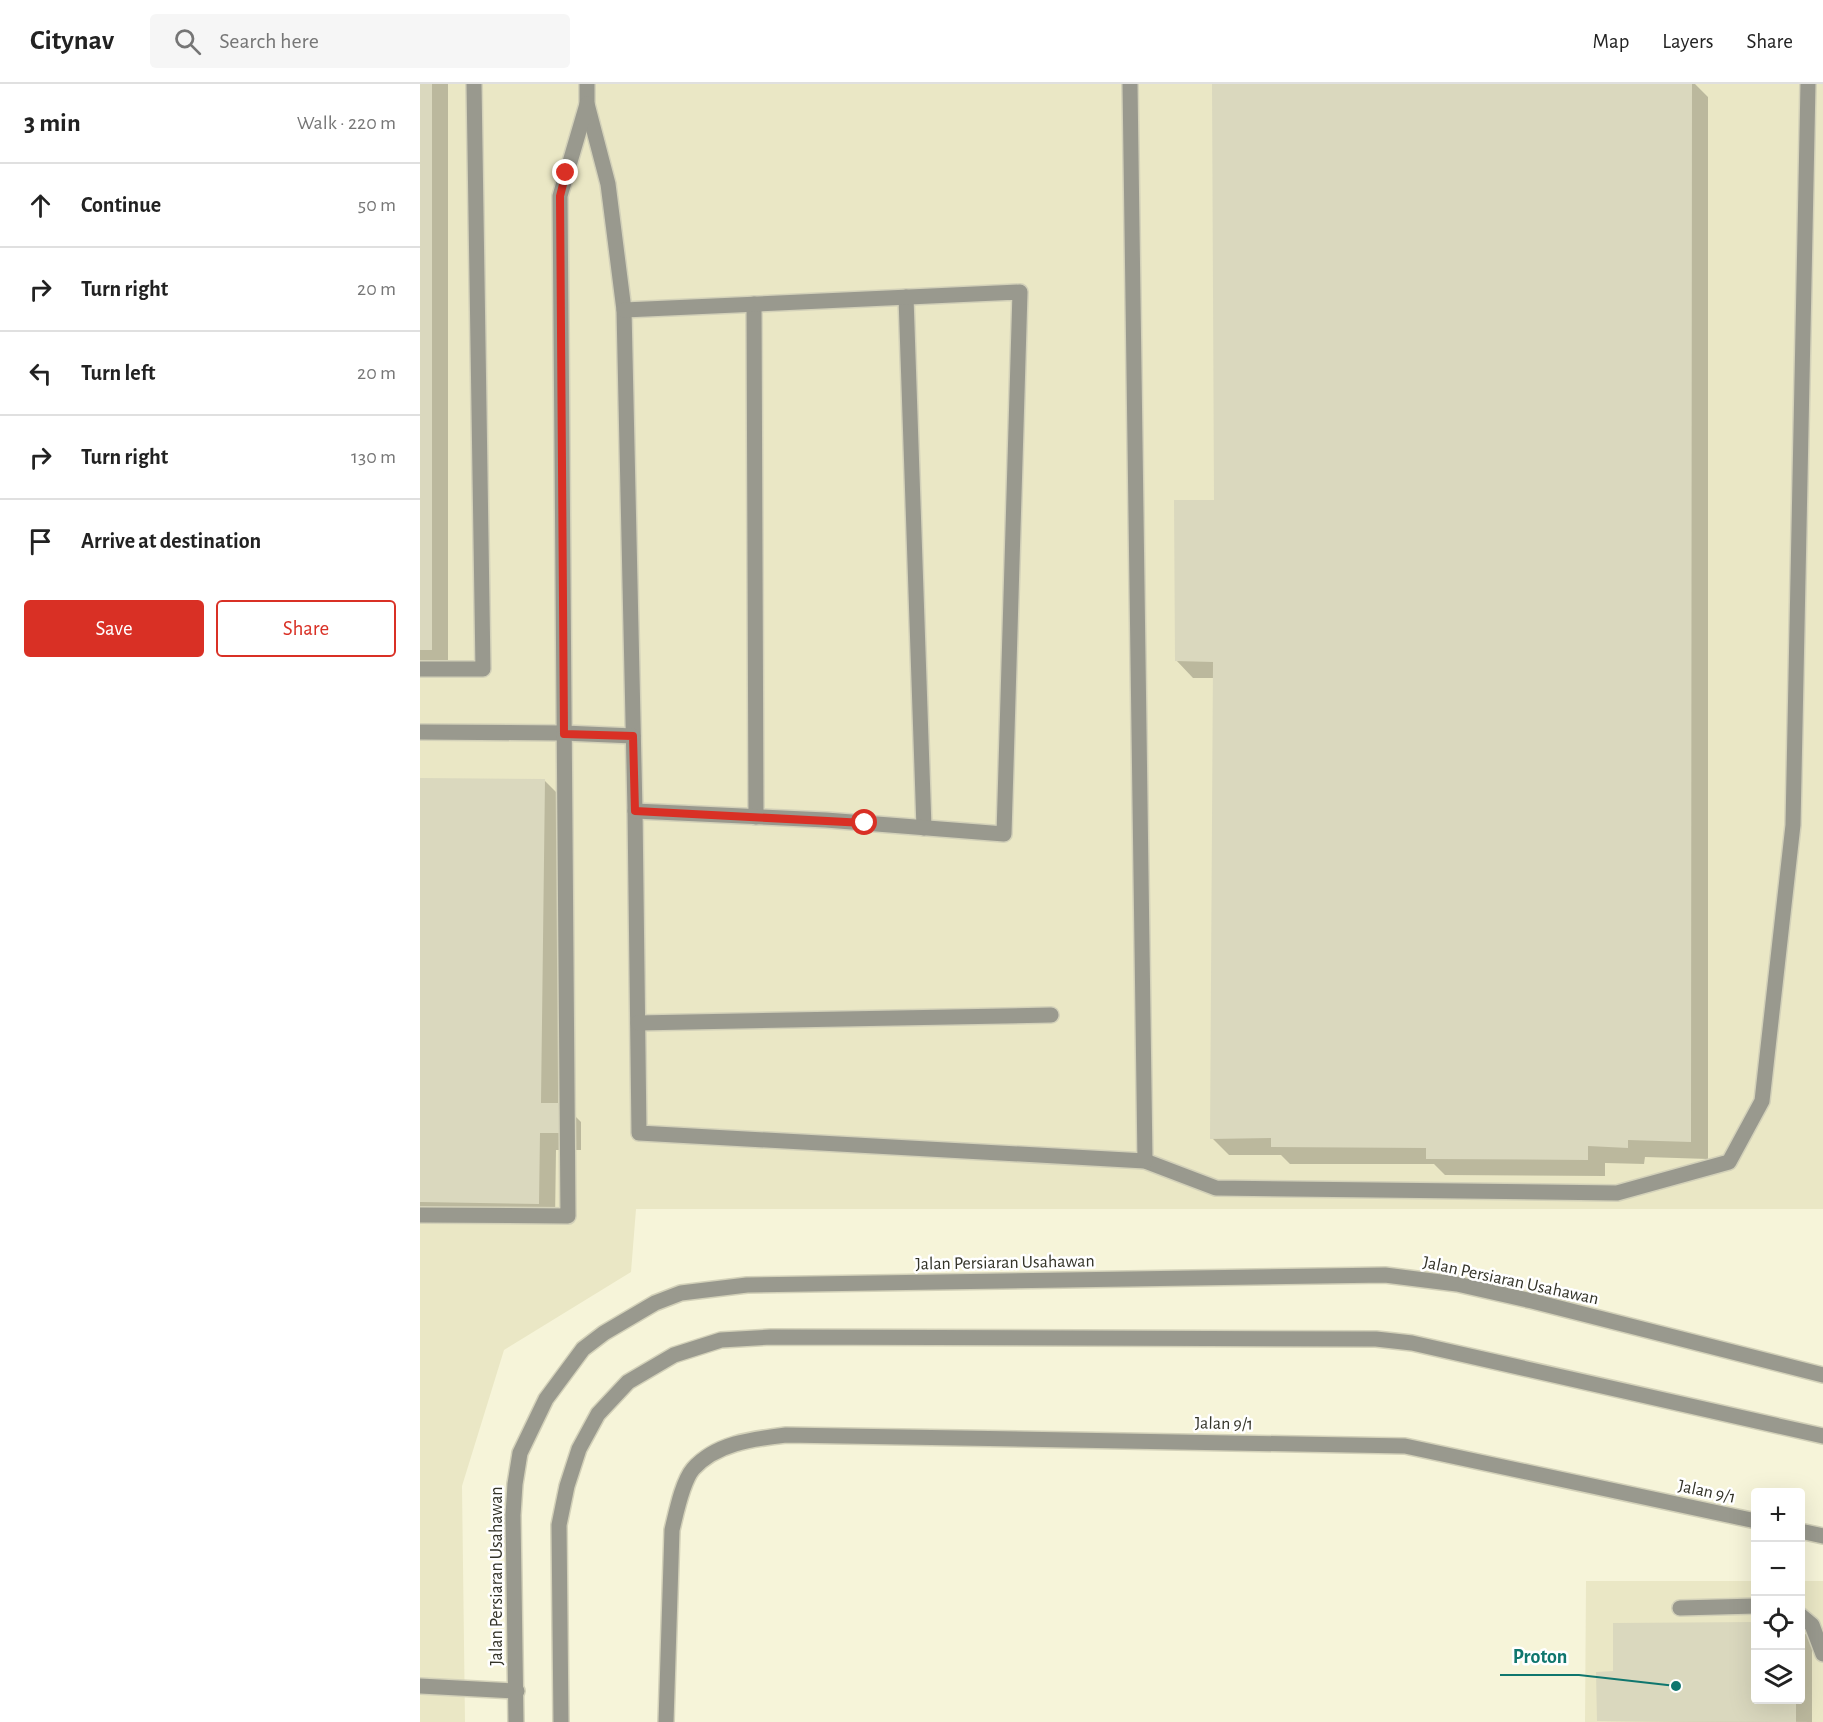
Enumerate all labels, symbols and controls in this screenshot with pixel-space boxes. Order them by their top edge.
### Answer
search box [150,14,570,68]
icon: search [171,25,204,58]
text: Citynav [30,27,114,55]
text: Search here [219,30,319,52]
text: Map [1593,31,1629,52]
text: Layers [1662,31,1713,52]
text: Share [1746,31,1793,52]
text: 3 min [24,110,81,136]
text: Walk · 220 m [297,113,396,133]
route end [552,159,578,185]
icon: ahead [24,189,57,222]
text: Continue [81,194,161,216]
text: 50 m [358,195,396,215]
icon: right [24,273,57,306]
text: Turn right [81,278,168,300]
text: 20 m [357,279,396,299]
icon: left [24,357,57,390]
text: Turn left [81,362,155,384]
text: 20 m [357,363,396,383]
icon: right [24,441,57,474]
text: Turn right [81,446,168,468]
text: 130 m [351,447,396,467]
icon: arrive [24,525,57,558]
text: Arrive at destination [81,530,261,552]
button: Save [24,600,204,657]
button: Share [216,600,396,657]
route start [851,809,877,835]
street label: Jalan Persiaran Usahawan [915,1252,1095,1274]
street label: Jalan Persiaran Usahawan [1421,1254,1600,1308]
street label: Jalan 9/1 [1195,1414,1253,1434]
street label: Jalan 9/1 [1676,1477,1737,1507]
street label: Jalan Persiaran Usahawan [488,1486,506,1666]
map controls [1751,1488,1805,1704]
button: + [1751,1488,1805,1542]
button: − [1751,1542,1805,1596]
button: locate [1751,1596,1805,1650]
callout: Proton [1500,1637,1579,1675]
text: Proton [1513,1647,1567,1667]
button: layers [1751,1650,1805,1704]

